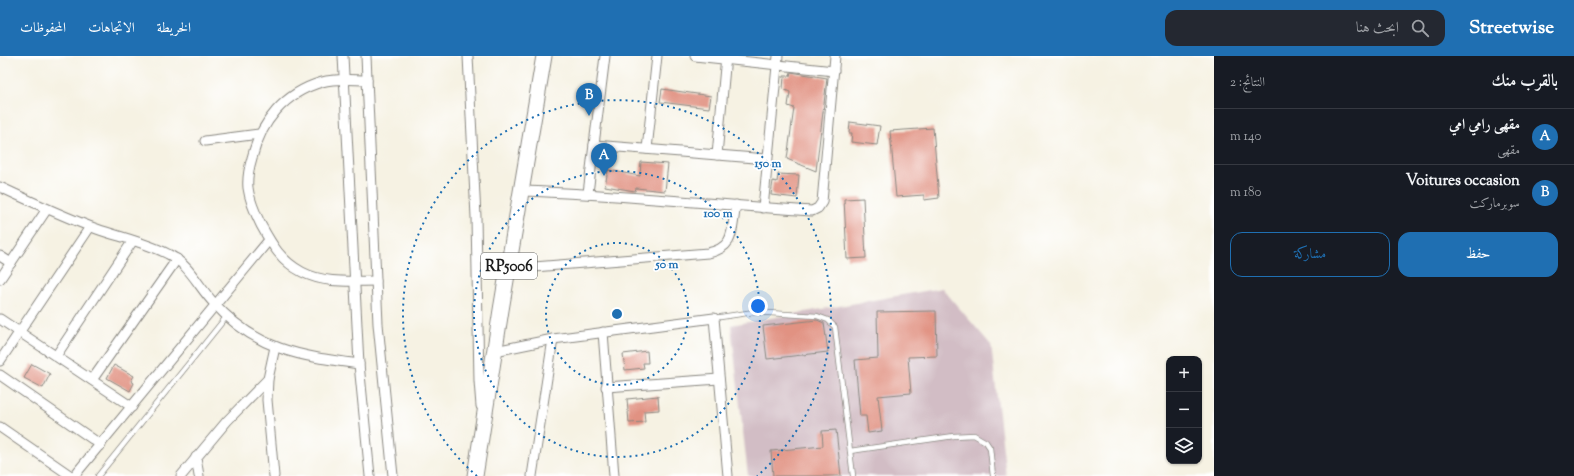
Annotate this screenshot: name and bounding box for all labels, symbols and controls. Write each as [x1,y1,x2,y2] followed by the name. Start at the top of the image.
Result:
[1165,10,1445,46] search box
[1469,15,1554,42] text: Streetwise
[1409,17,1431,39] icon: search
[1356,18,1399,39] text: ابحث هنا
[20,19,66,39] text: المحفوظات
[88,19,135,39] text: الاتجاهات
[157,19,191,39] text: الخريطة
[1492,70,1558,94] text: بالقرب منك
[1230,74,1265,92] text: النتائج: 2
[576,83,602,116] pin: B
[1449,115,1520,136] text: مقهى رامي امي
[1230,128,1261,146] text: 140 m
[1540,128,1550,146] text: A
[1497,142,1520,160] text: مقهى
[591,143,617,176] pin: A
[753,155,782,173] text: 150 m
[1406,171,1520,192] text: Voitures occasion
[1230,184,1261,202] text: 180 m
[1541,184,1549,202] text: B
[1470,195,1520,213] text: سوبرماركت
[702,205,733,223] text: 100 m
[1230,232,1390,277] button: مشاركة
[1398,232,1558,277] button: حفظ
[481,253,537,279] road number: RP5006
[655,256,679,274] text: 50 m
[748,296,768,316] your location
[610,307,624,321] centre of rings
[1166,356,1202,464] map controls
[1166,356,1202,392] button: +
[1166,392,1202,428] button: −
[1166,428,1202,464] button: layers

